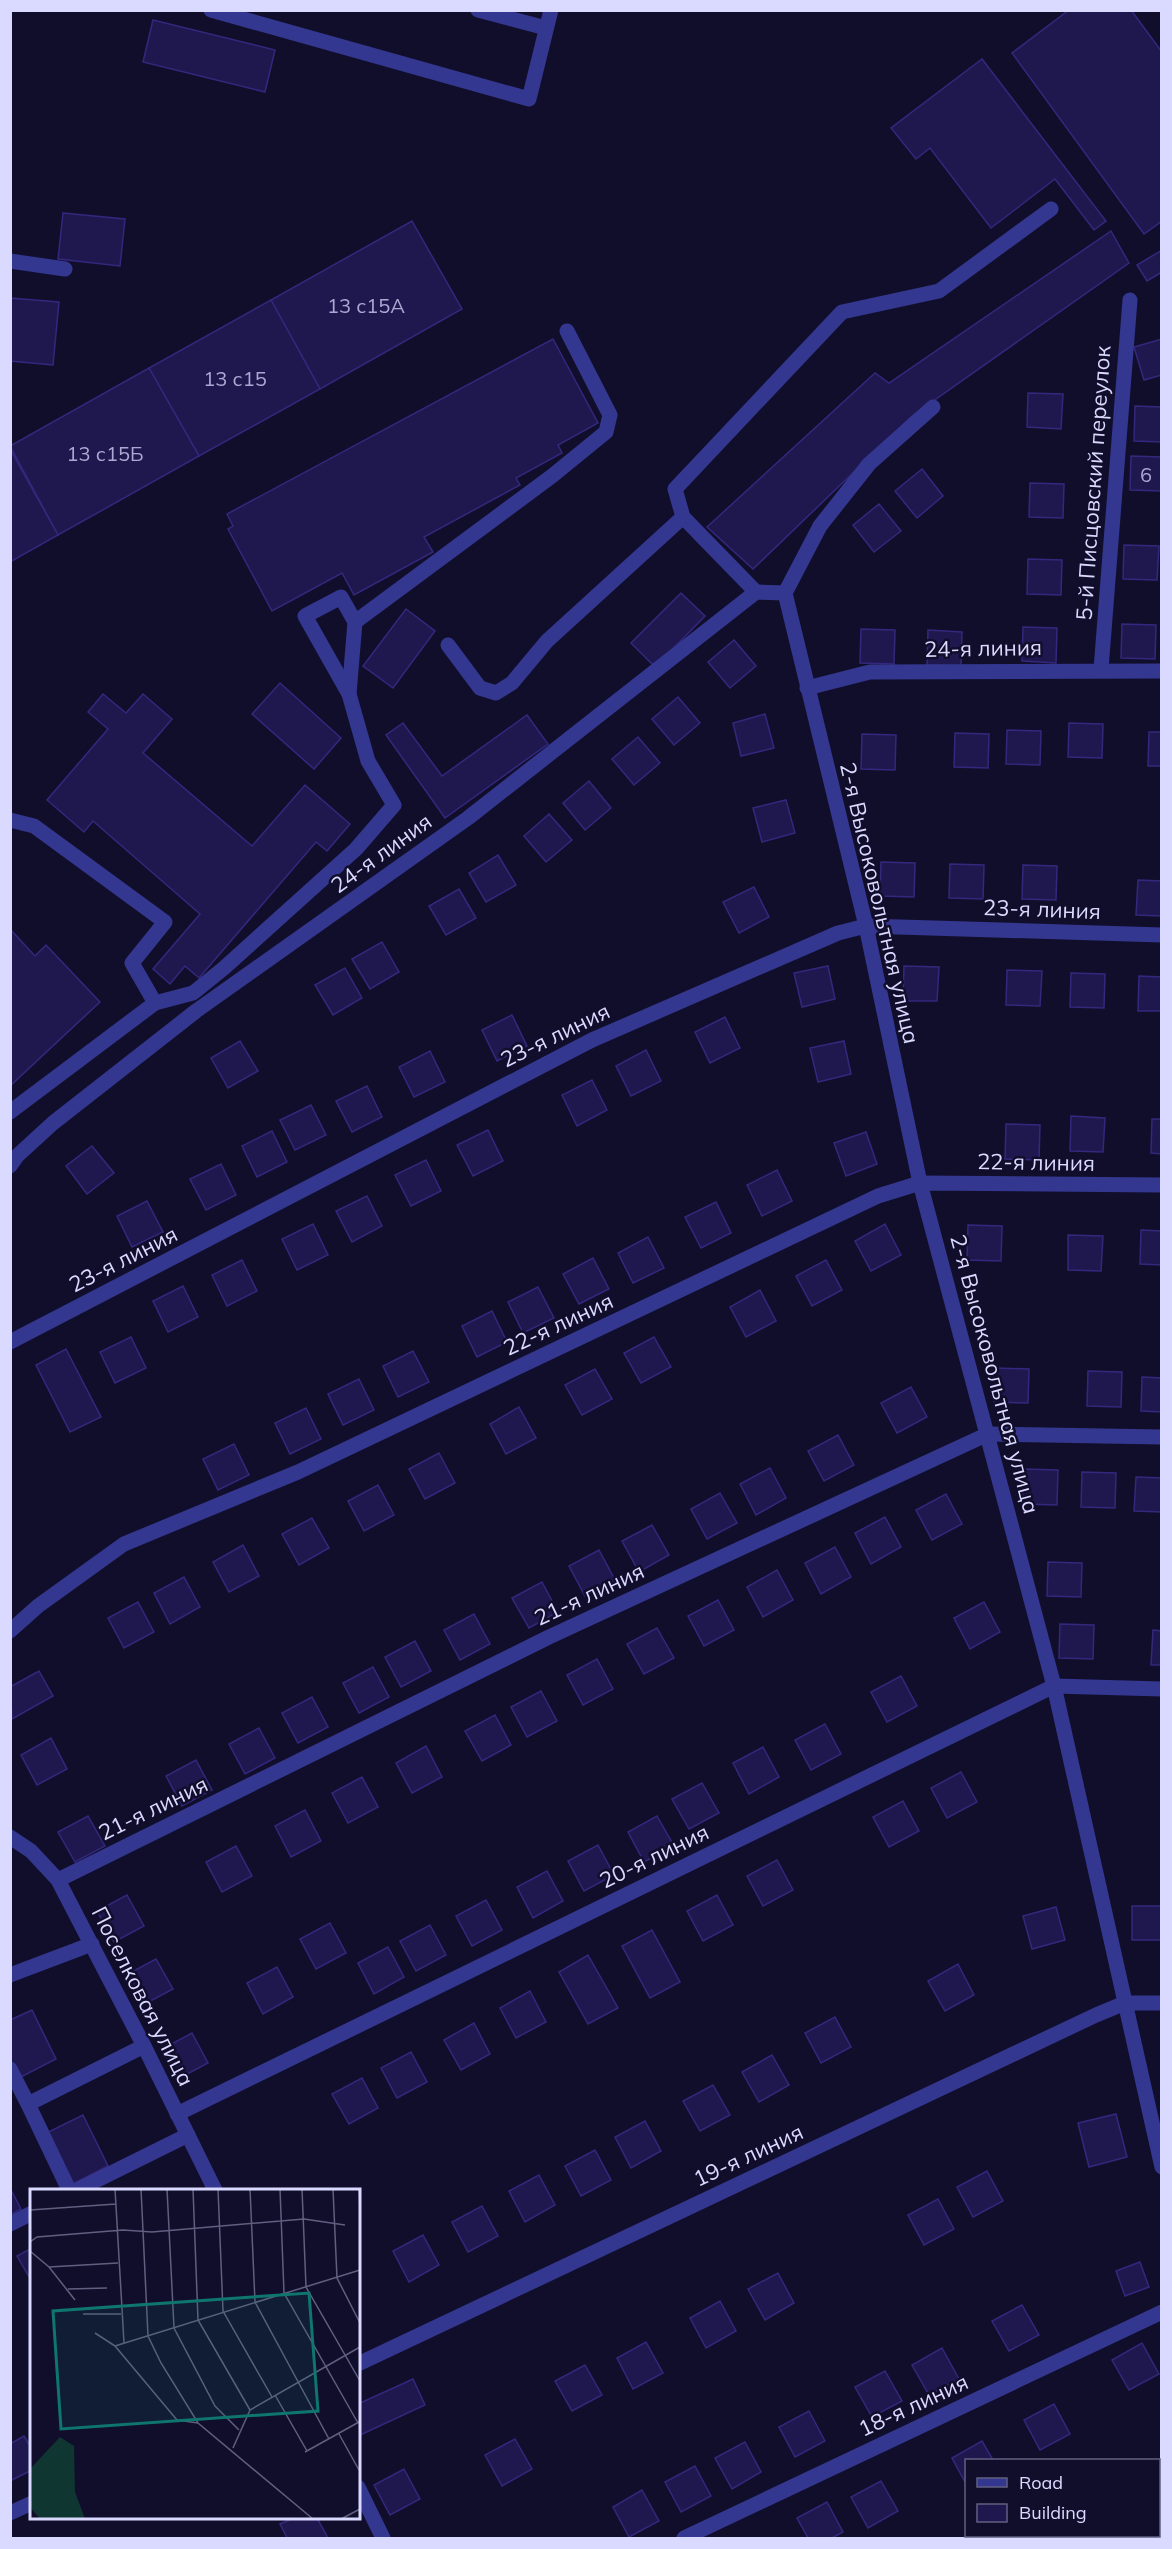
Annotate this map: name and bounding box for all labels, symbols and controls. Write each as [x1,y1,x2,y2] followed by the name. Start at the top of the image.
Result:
[327,293,405,318] house number: 13 с15А
[1069,345,1117,621] street label: 5-й Писцовский переулок
[203,366,267,391] house number: 13 с15
[67,441,143,466] house number: 13 с15Б
[1140,462,1152,487] house number: 6
[924,633,1042,663] street label: 24-я линия
[834,760,926,1046] street label: 2-я Высоковольтная улица
[325,807,437,899] street label: 24-я линия
[983,893,1101,925] street label: 23-я линия
[496,997,614,1073] street label: 23-я линия
[977,1147,1095,1177] street label: 22-я линия
[64,1220,182,1298] street label: 23-я линия
[944,1231,1046,1517] street label: 2-я Высоковольтная улица
[499,1286,617,1362] street label: 22-я линия
[530,1556,648,1632] street label: 21-я линия
[94,1770,212,1846] street label: 21-я линия
[595,1818,713,1894] street label: 20-я линия
[86,1901,200,2091] street label: Поселковая улица
[689,2117,807,2193] street label: 19-я линия
[30,2189,360,2519] inset map
[854,2367,972,2443] street label: 18-я линия
[965,2459,1160,2537] legend
[1019,2471,1063,2494] text: Road
[1019,2501,1087,2524] text: Building

